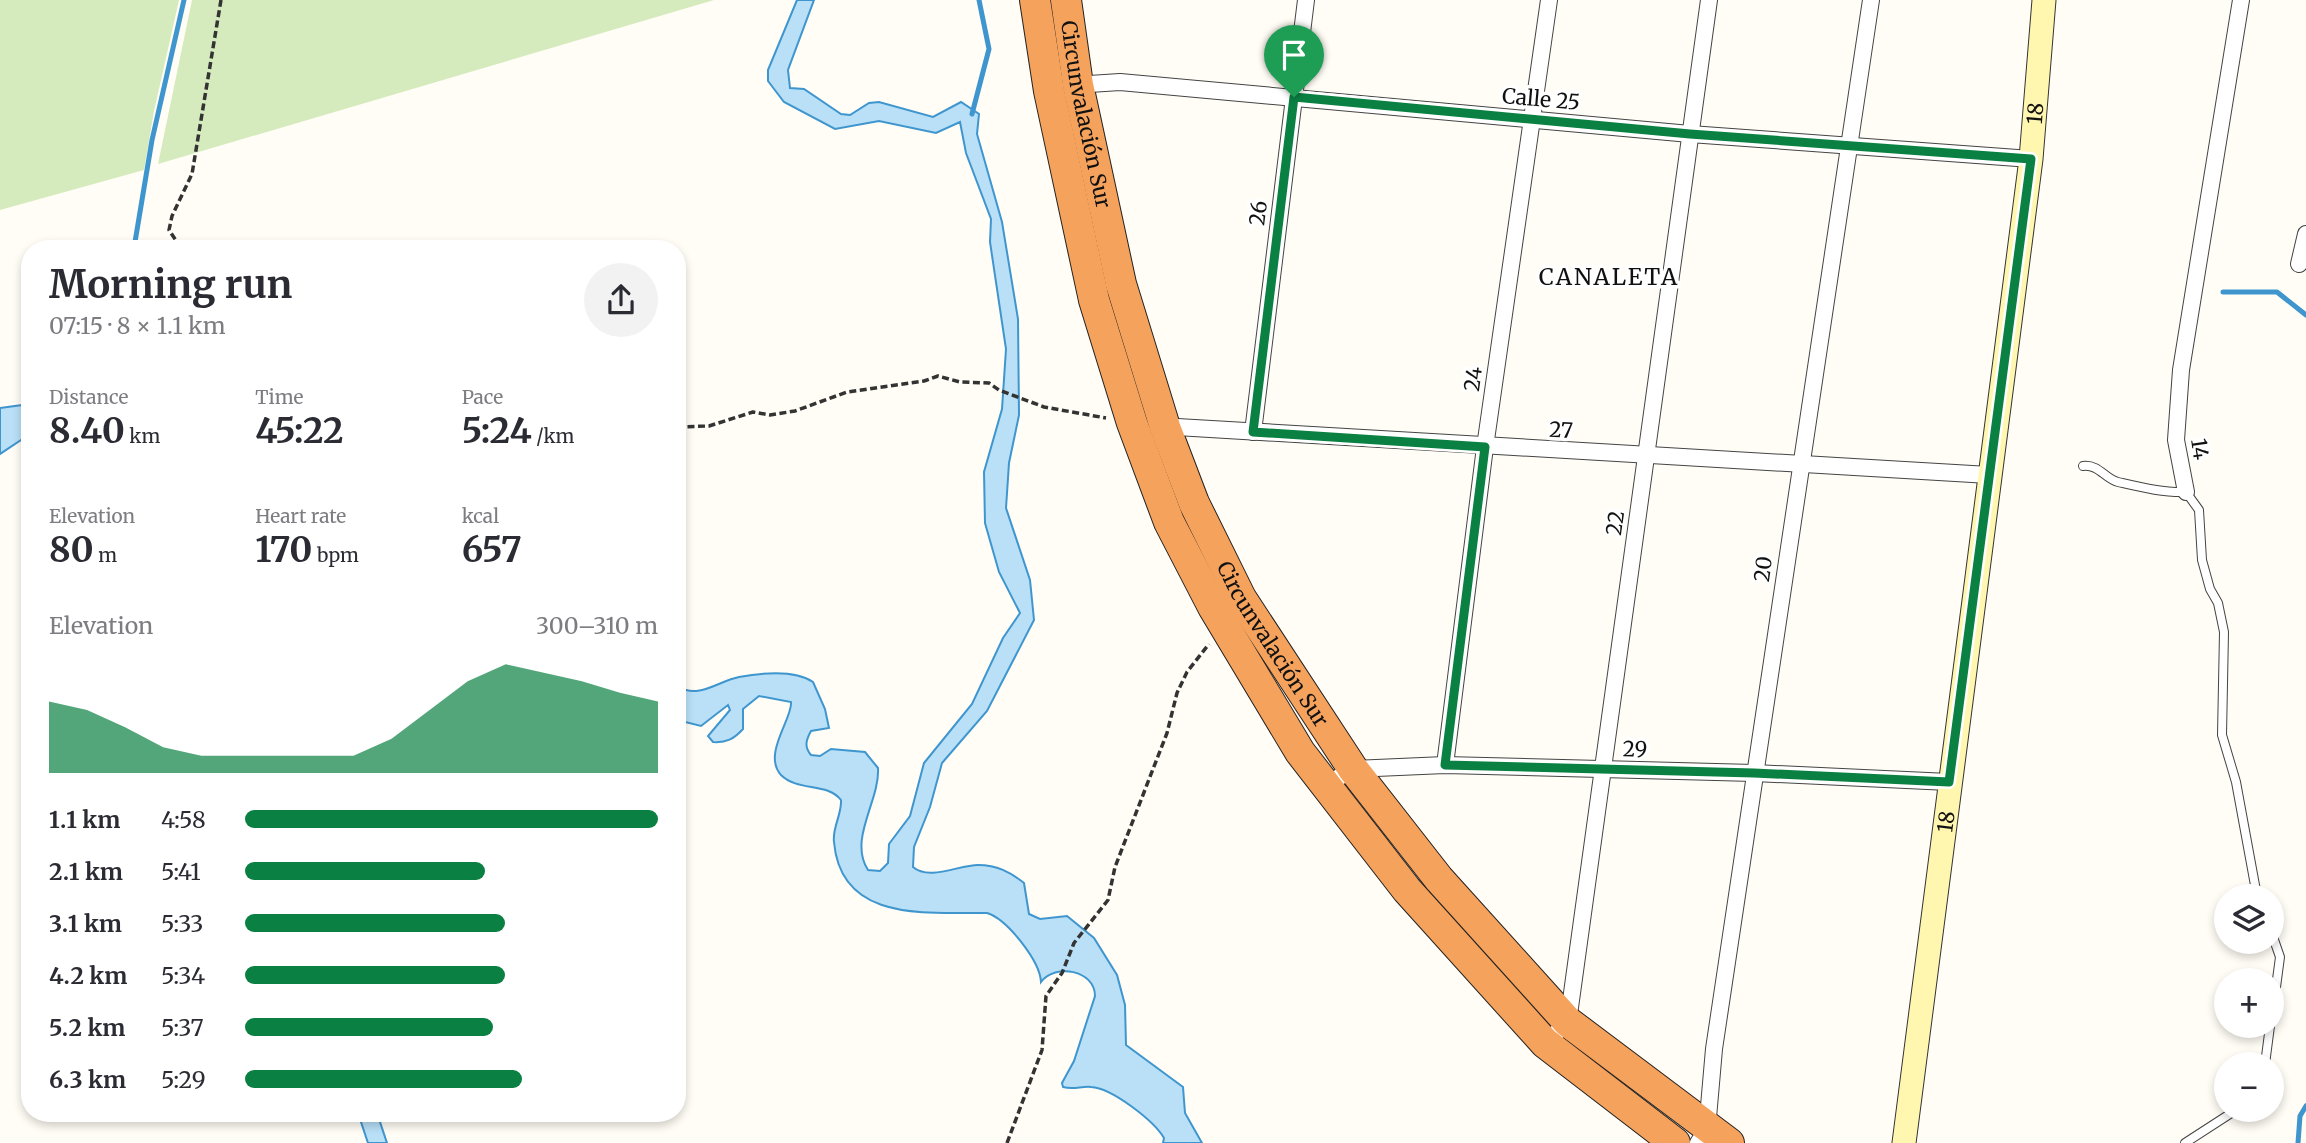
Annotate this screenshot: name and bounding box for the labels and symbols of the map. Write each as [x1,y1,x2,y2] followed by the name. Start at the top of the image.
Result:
[1056,19,1118,210] street label: Circunvalación Sur
[1264,25,1324,97] pin
[1501,82,1581,116] street label: Calle 25
[2020,102,2049,125] street label: 18
[1243,199,1273,227] street label: 26
[1539,262,1679,291] district label: CANALETA
[1458,365,1488,393] street label: 24
[1548,416,1574,444] street label: 27
[2185,437,2215,461] street label: 14
[1600,509,1630,537] street label: 22
[1748,554,1778,584] street label: 20
[1211,556,1335,732] street label: Circunvalación Sur
[1622,735,1648,763] street label: 29
[1931,809,1960,834] street label: 18

